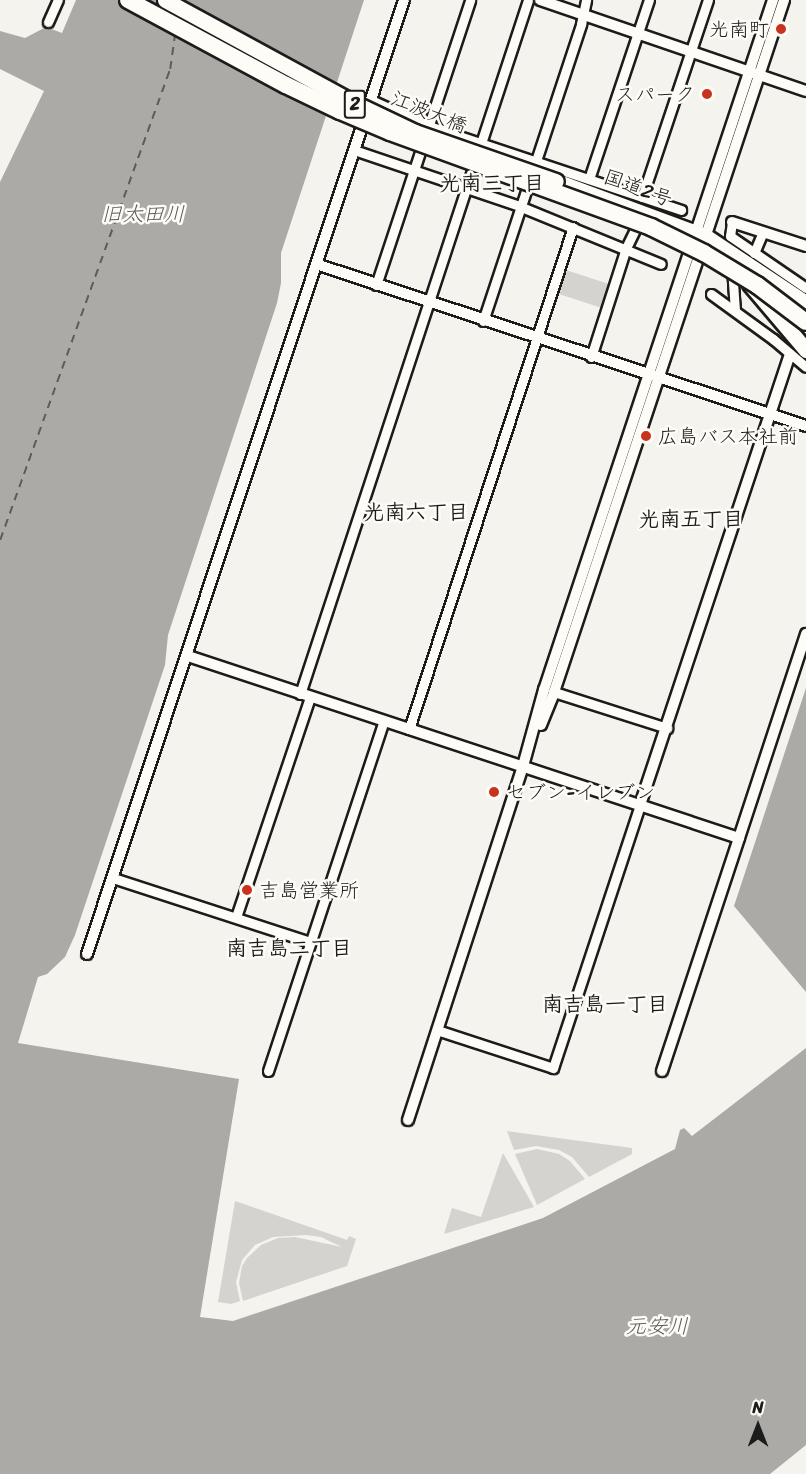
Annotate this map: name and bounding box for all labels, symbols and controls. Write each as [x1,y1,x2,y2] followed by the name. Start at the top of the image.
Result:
[709,17,769,41] place label: 光南町
[774,22,788,36] marker: 光南町
[615,82,695,106] place label: スパーク
[387,86,471,138] street label: 江波大橋
[700,87,714,101] marker: スパーク
[343,89,367,119] road number: 2
[600,164,676,212] street label: 国道2号
[440,170,544,196] district label: 光南三丁目
[101,201,185,227] water label: 旧太田川
[658,424,798,448] place label: 広島バス本社前
[639,429,653,443] marker: 広島バス本社前
[364,499,468,525] district label: 光南六丁目
[639,506,743,532] district label: 光南五丁目
[506,780,655,804] place label: セブン-イレブン
[487,785,501,799] marker: セブン-イレブン
[259,878,359,902] place label: 吉島営業所
[240,883,254,897] marker: 吉島営業所
[226,935,352,961] district label: 南吉島二丁目
[542,991,668,1017] district label: 南吉島一丁目
[626,1313,688,1339] water label: 元安川
[752,1393,764,1422] text: N
[728,1396,788,1456] north arrow

